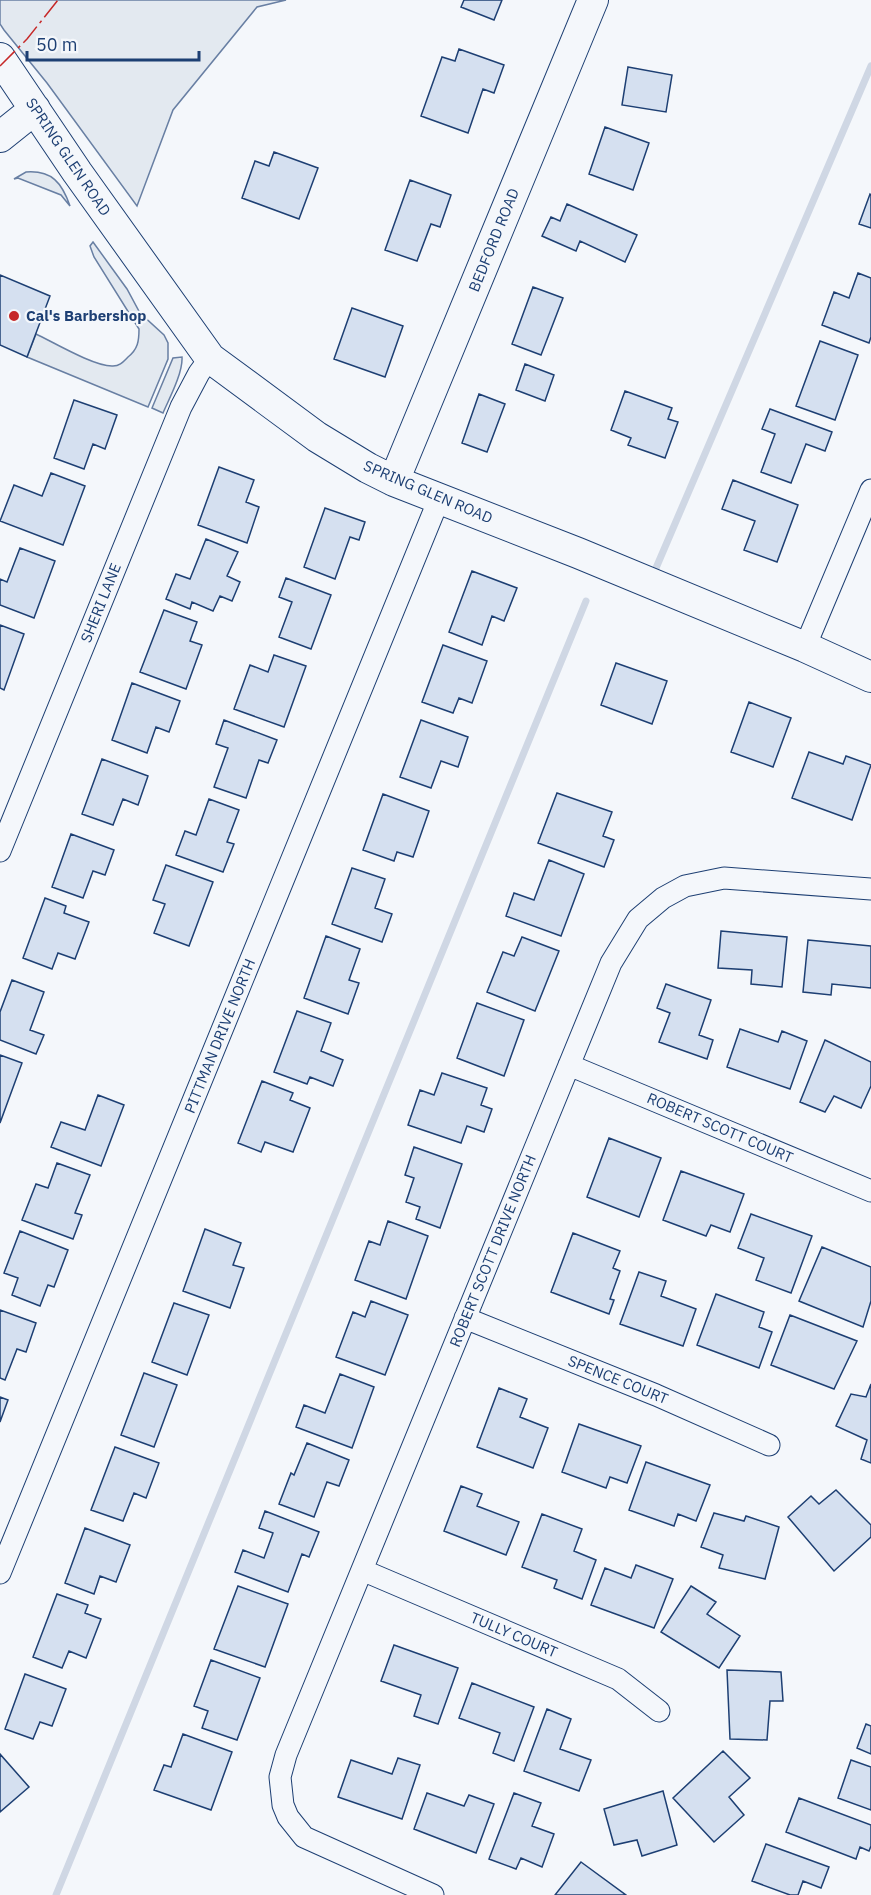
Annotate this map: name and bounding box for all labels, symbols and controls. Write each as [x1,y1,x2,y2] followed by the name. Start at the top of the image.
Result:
[27,24,200,62] scale bar
[36,33,78,56] text: 50 m
[22,94,115,219] street label: SPRING GLEN ROAD
[464,185,523,294] street label: BEDFORD ROAD
[26,306,146,325] place label: Cal's Barbershop
[7,309,21,323] marker: Cal's Barbershop
[361,456,496,527] street label: SPRING GLEN ROAD
[76,560,125,645] street label: SHERI LANE
[180,956,259,1116] street label: PITTMAN DRIVE NORTH
[644,1088,797,1167] street label: ROBERT SCOTT COURT
[445,1152,540,1350] street label: ROBERT SCOTT DRIVE NORTH
[565,1351,671,1408] street label: SPENCE COURT
[468,1608,561,1662] street label: TULLY COURT

